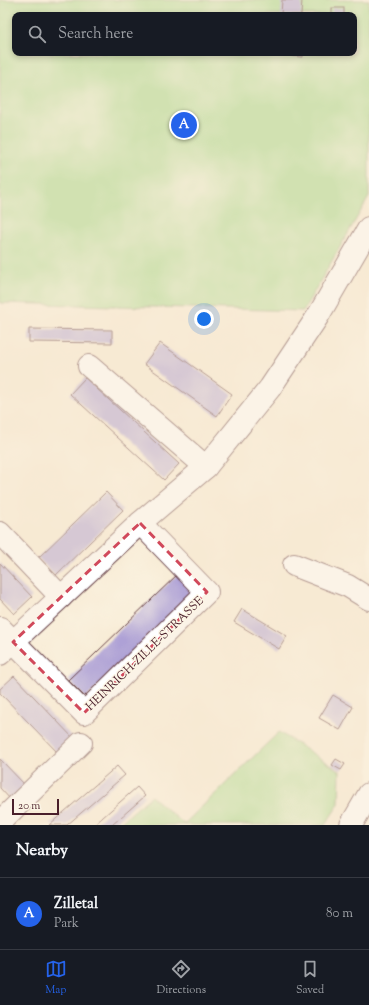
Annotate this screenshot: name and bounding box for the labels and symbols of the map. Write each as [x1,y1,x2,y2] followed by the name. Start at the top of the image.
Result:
[171,110,197,140] pin: A
[194,309,214,329] your location
[82,592,209,715] street label: HEINRICH-ZILLE-STRASSE
[12,797,59,816] scale bar

